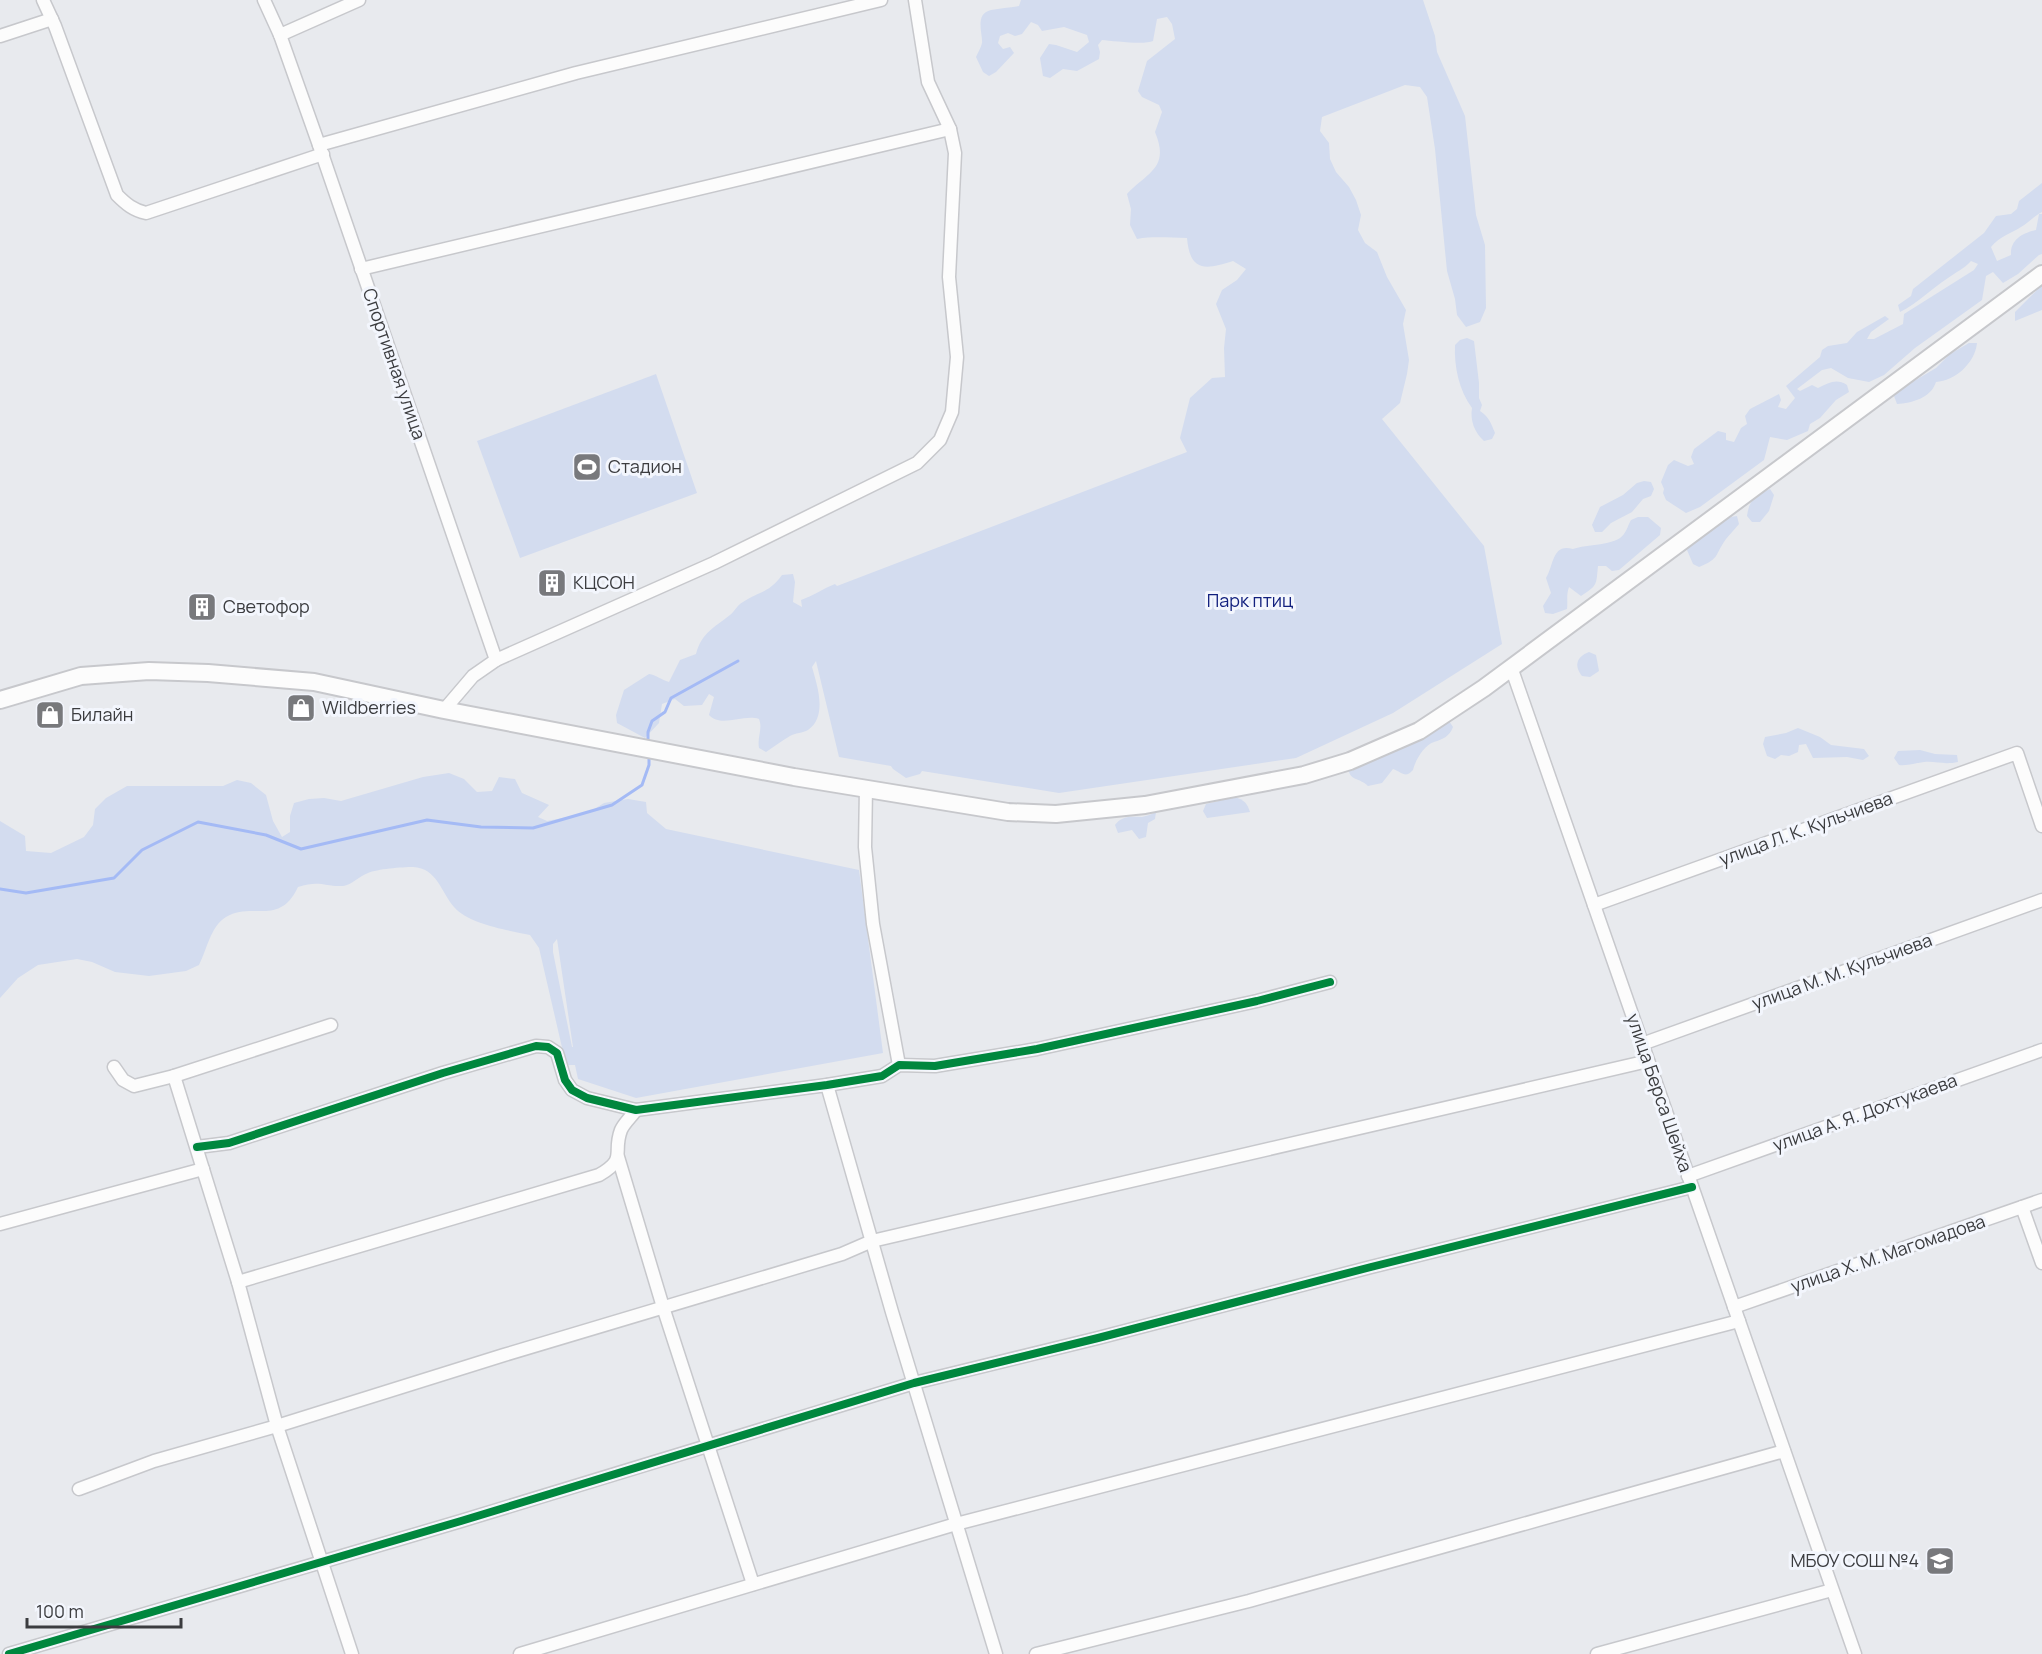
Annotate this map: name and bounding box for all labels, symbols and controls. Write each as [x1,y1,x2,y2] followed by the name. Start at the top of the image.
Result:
[358,285,432,442] street label: Спортивная улица
[571,451,603,483] sports icon: Стадион
[608,454,682,478] place label: Стадион
[536,567,568,599] building icon: КЦСОН
[573,570,635,594] place label: КЦСОН
[1207,588,1293,612] park label: Парк птиц
[186,591,218,623] building icon: Светофор
[223,594,310,618] place label: Светофор
[285,692,317,724] shop icon: Wildberries
[322,695,416,719] place label: Wildberries
[34,699,66,731] shop icon: Билайн
[71,702,133,726] place label: Билайн
[1716,785,1896,871] street label: улица Л. К. Кульчиева
[1748,927,1935,1015] street label: улица М. М. Кульчиева
[1622,1010,1698,1175] street label: улица Берса Шейха
[1769,1068,1960,1157] street label: улица А. Я. Дохтукаева
[1787,1208,1988,1298] street label: улица Х. М. Магомадова
[1924,1545,1956,1577] school or university icon: МБОУ СОШ №4
[1790,1548,1919,1572] place label: МБОУ СОШ №4
[27,1591,182,1629] scale bar
[36,1599,84,1623] text: 100 m

